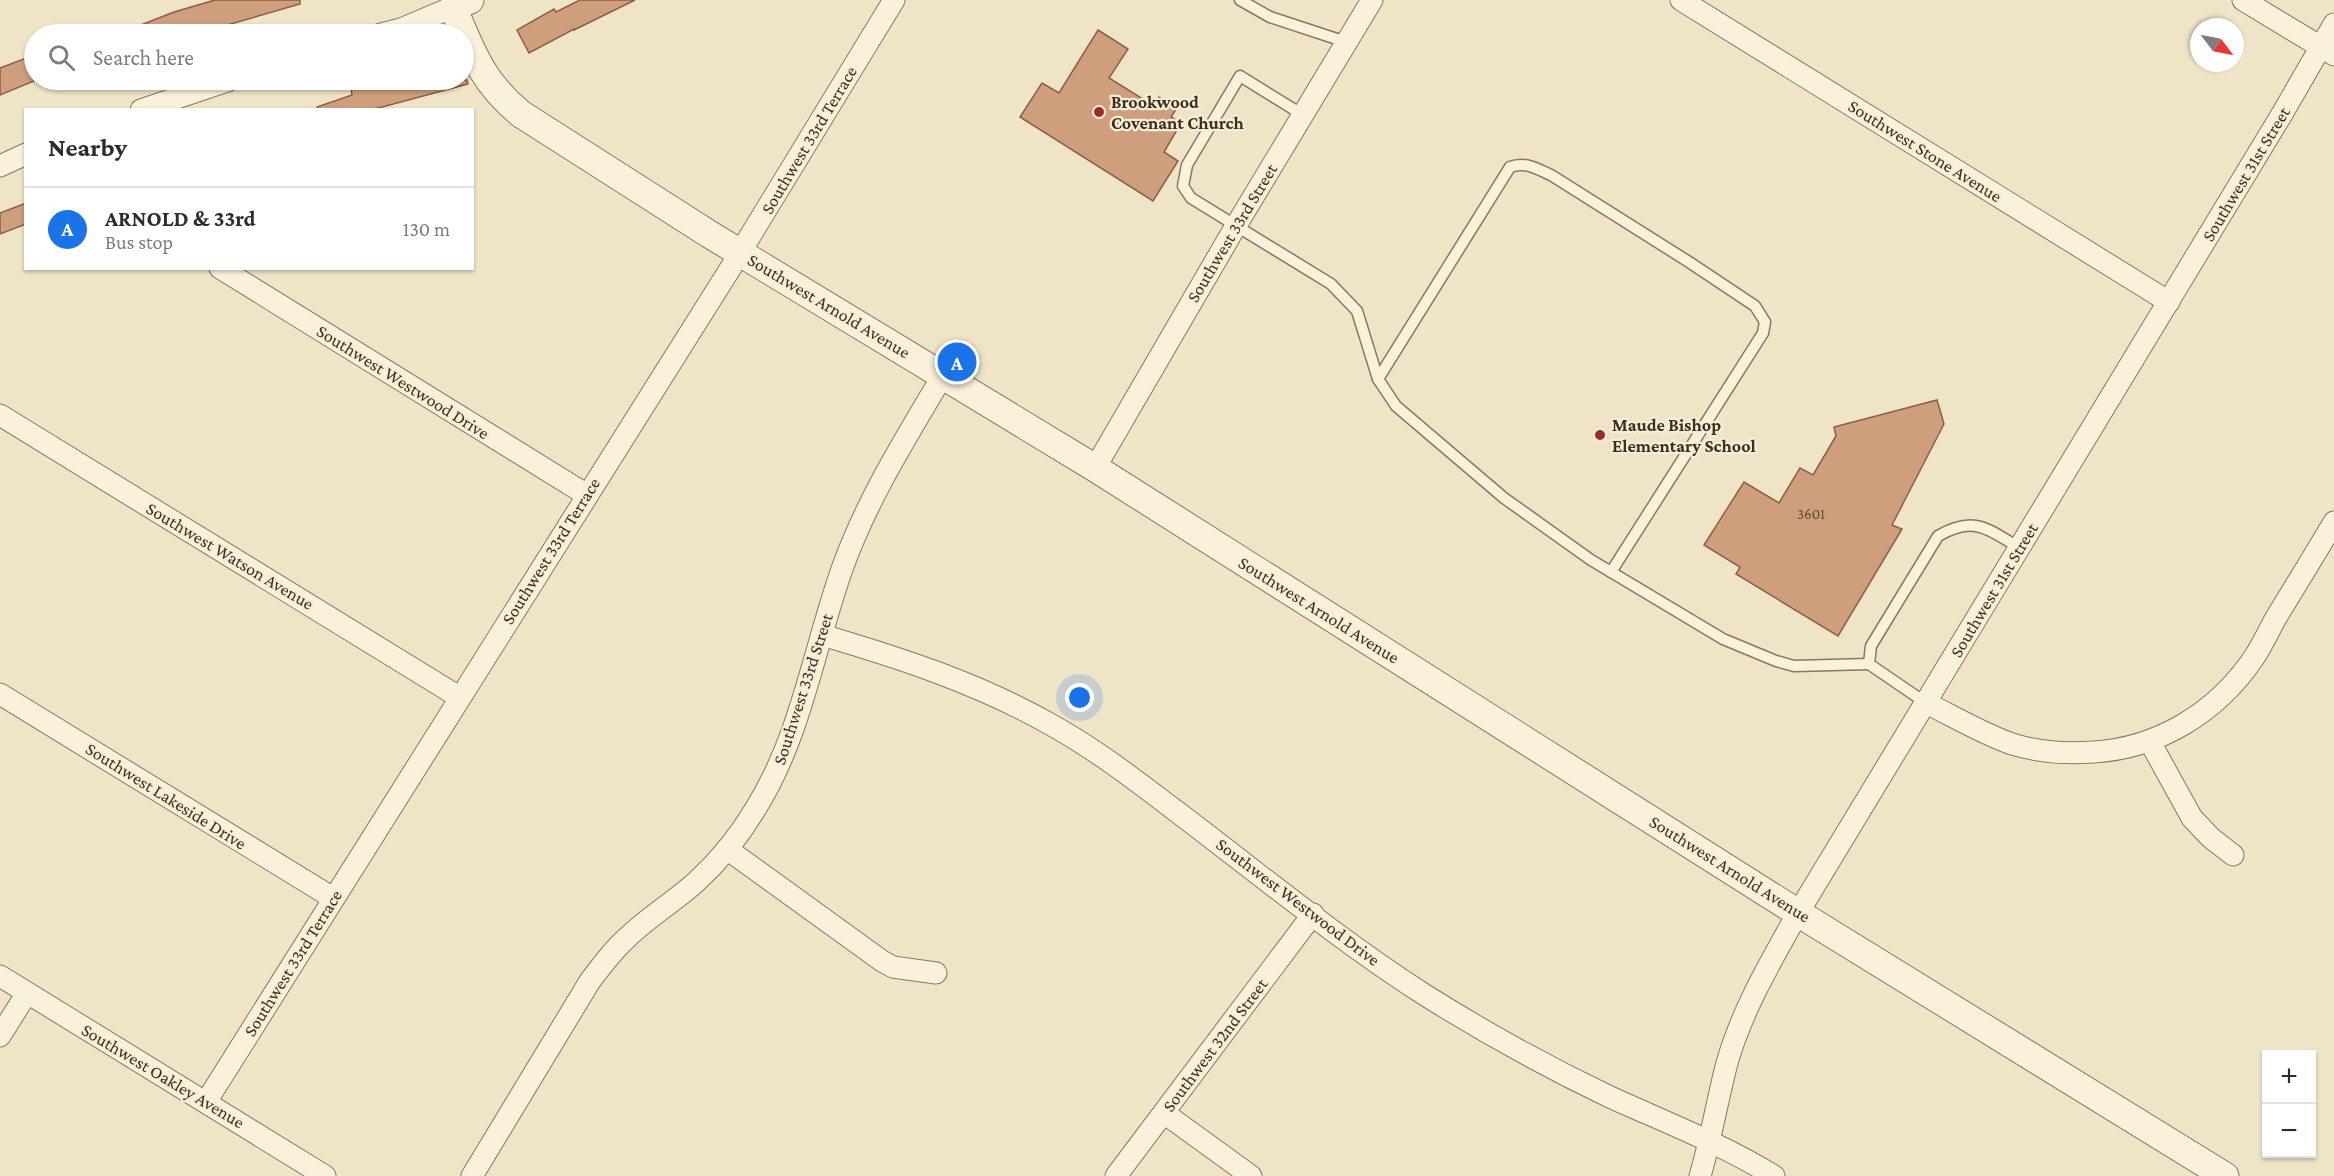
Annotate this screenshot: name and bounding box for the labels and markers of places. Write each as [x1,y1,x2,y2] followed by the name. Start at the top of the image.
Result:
[1111,92,1245,133] place label: Brookwood Covenant Church
[1092,105,1106,119] marker: Brookwood Covenant Church
[938,340,976,385] pin: A
[1612,415,1756,456] place label: Maude Bishop Elementary School
[1593,428,1607,442] marker: Maude Bishop Elementary School

